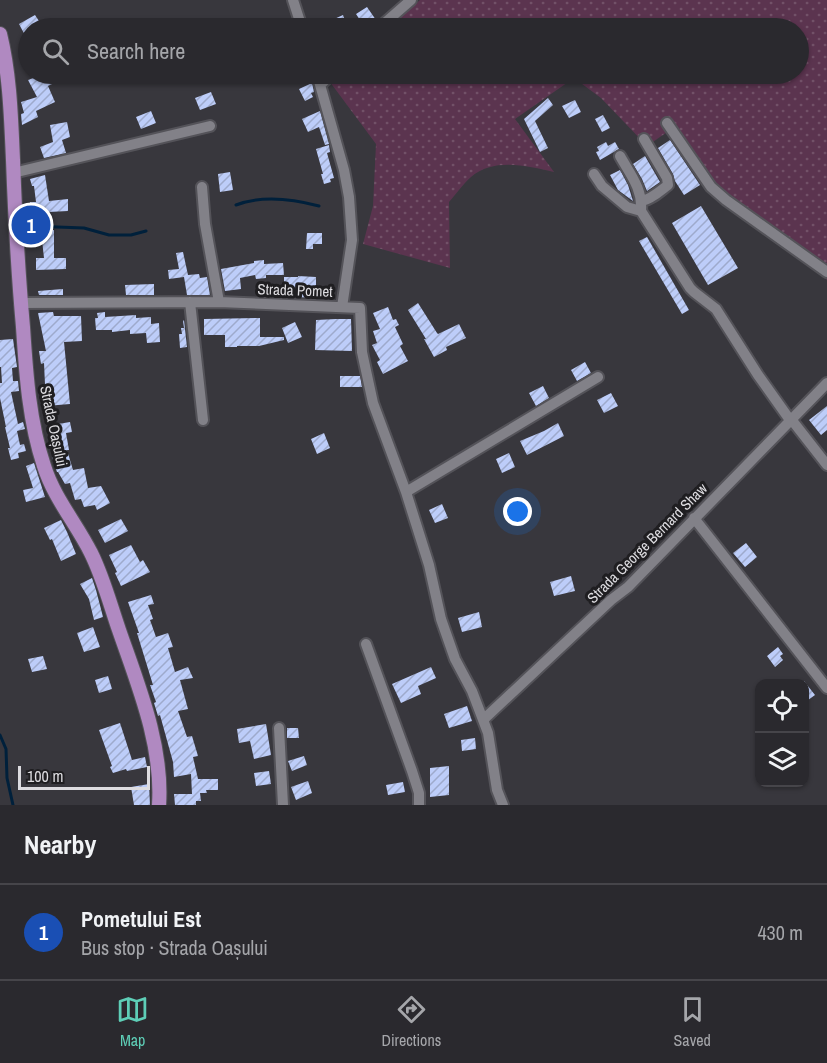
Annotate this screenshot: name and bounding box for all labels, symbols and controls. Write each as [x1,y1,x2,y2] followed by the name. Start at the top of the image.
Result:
[18,18,809,84] search box
[39,35,72,68] icon: search
[87,36,185,66] text: Search here
[12,202,51,248] pin: 1
[257,278,334,302] street label: Strada Pomet
[35,384,73,468] street label: Strada Oașului
[582,478,712,608] street label: Strada George Bernard Shaw
[503,497,532,526] your location
[755,679,809,787] map controls
[755,679,809,733] button: locate
[755,733,809,787] button: layers
[18,763,150,790] scale bar
[27,765,63,787] text: 100 m
[24,827,96,862] text: Nearby
[81,904,201,934] text: Pometului Est
[39,919,48,946] text: 1
[757,919,803,946] text: 430 m
[81,934,268,961] text: Bus stop · Strada Oașului
[116,993,149,1051] tab: Map
[381,993,441,1051] tab: Directions
[674,993,711,1051] tab: Saved

